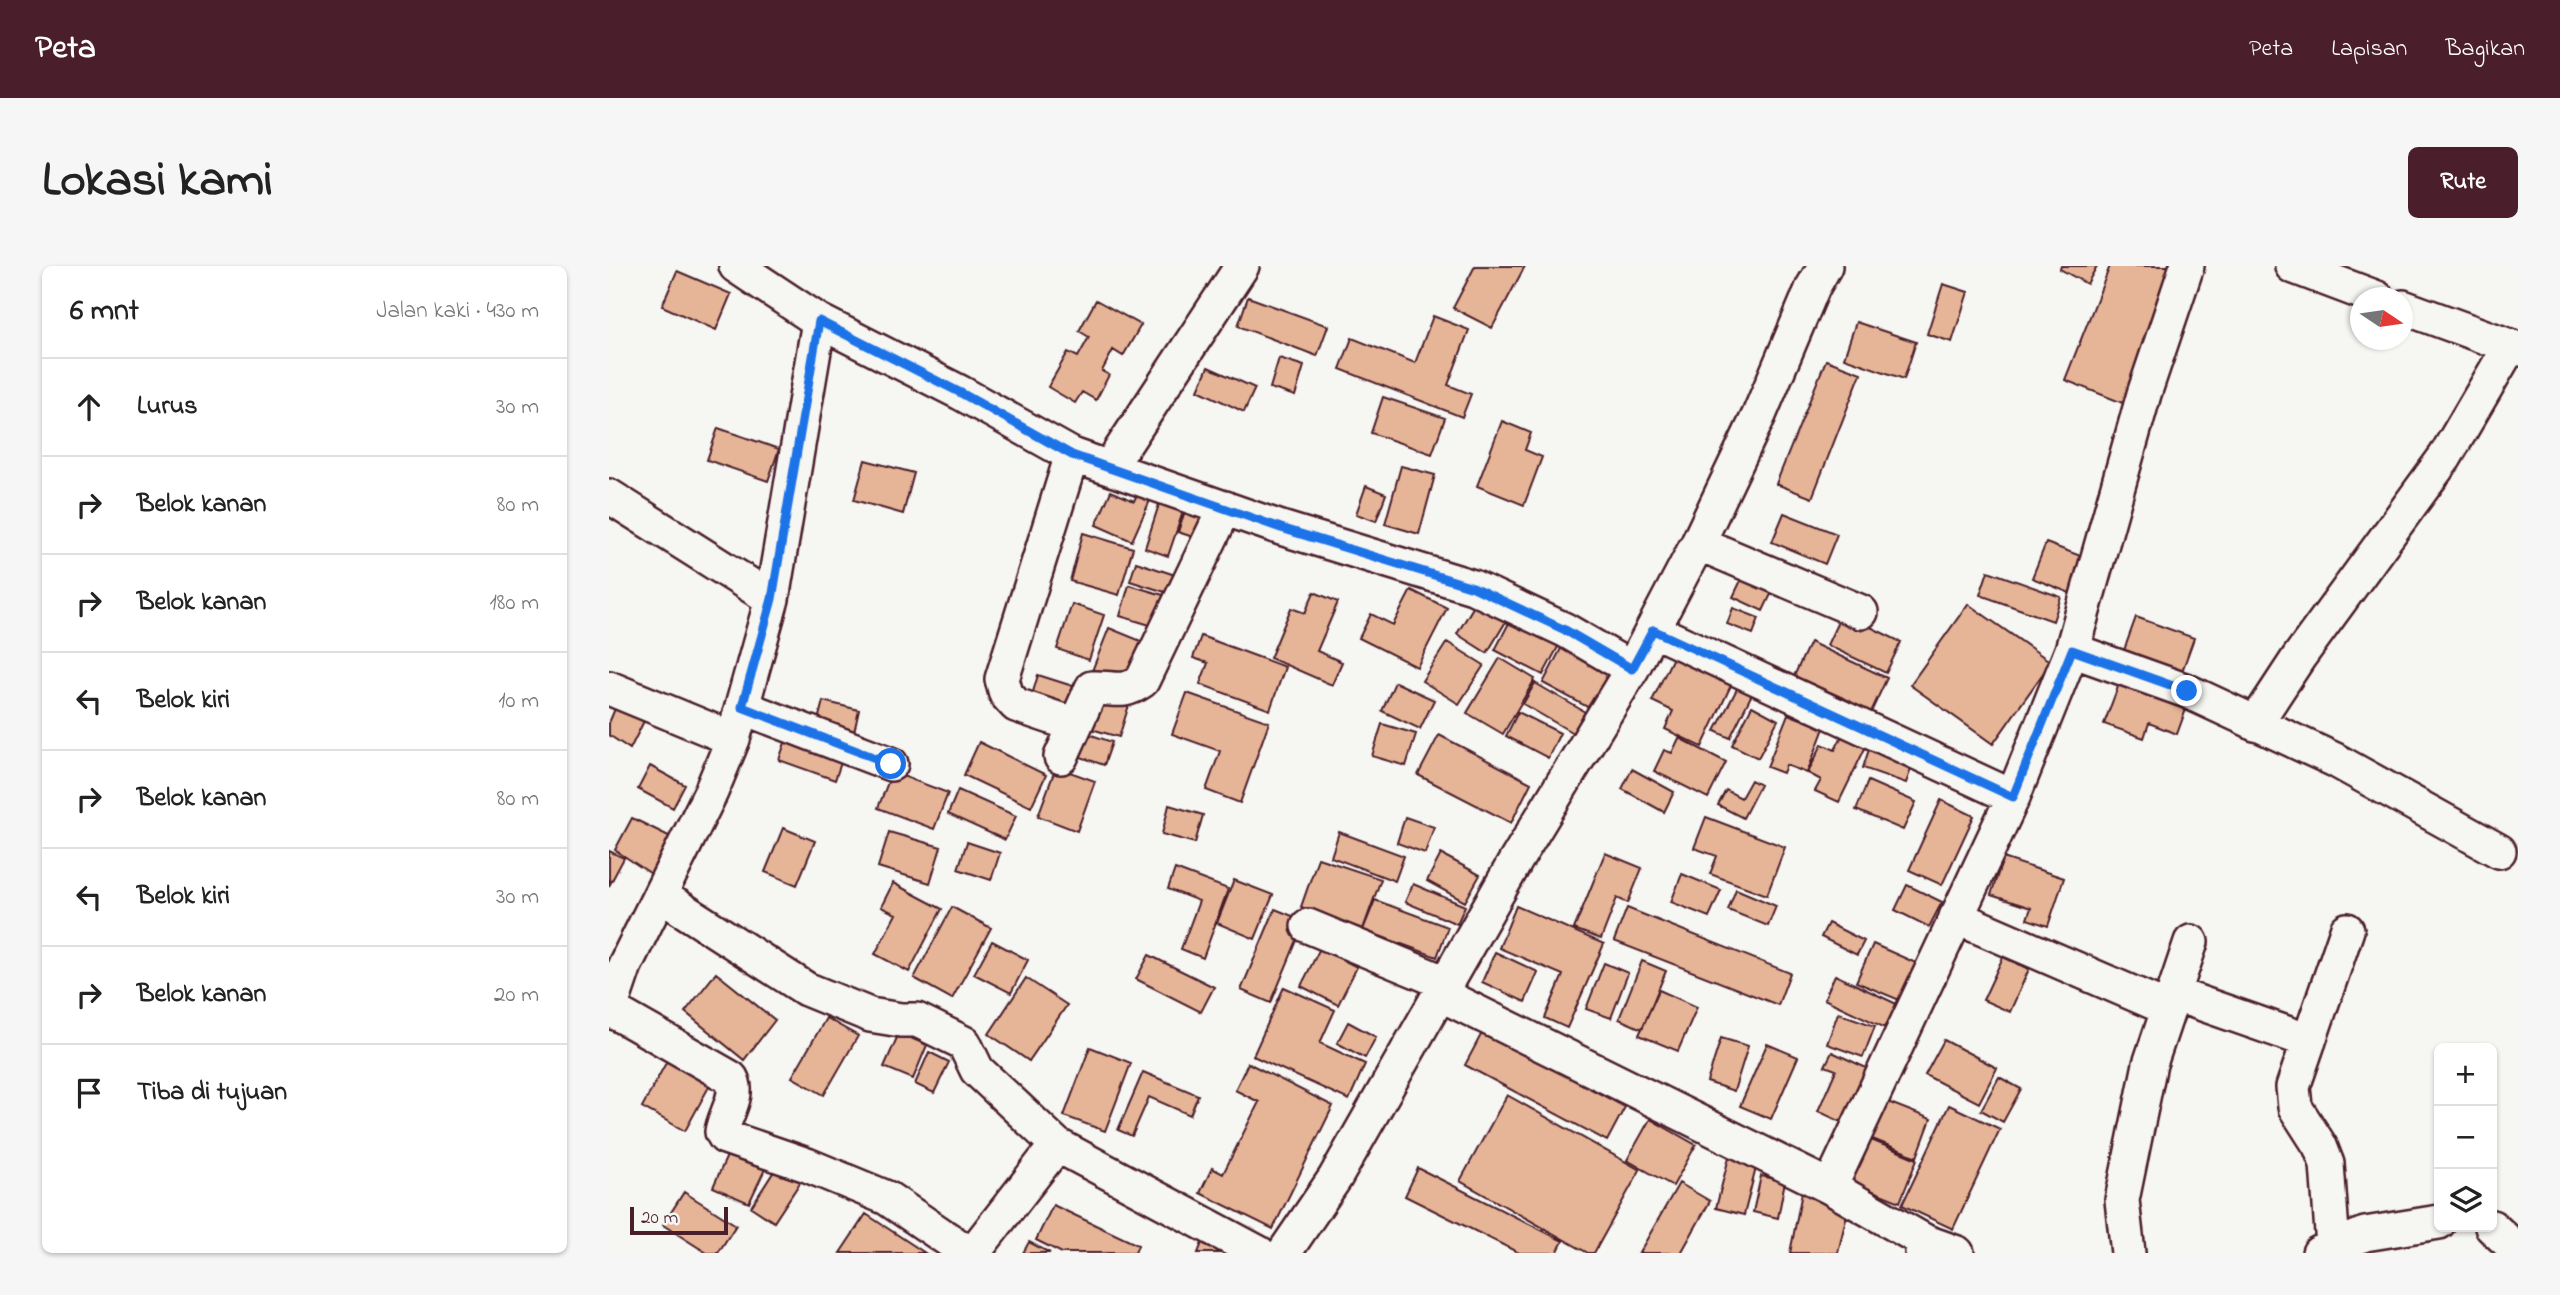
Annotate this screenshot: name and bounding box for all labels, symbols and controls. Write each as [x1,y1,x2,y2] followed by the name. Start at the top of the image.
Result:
[35,25,96,73] text: Peta
[2249,32,2293,67] text: Peta
[2331,32,2407,67] text: Lapisan
[2445,32,2525,67] text: Bagikan
[42,146,273,218] text: Lokasi kami
[2408,147,2518,218] button: Rute
[2350,287,2413,350] north arrow
[70,290,139,334] text: 6 mnt
[376,295,539,328] text: Jalan kaki · 430 m
[70,388,108,426] icon: ahead
[137,388,198,426] text: Lurus
[496,391,539,424] text: 30 m
[70,486,108,524] icon: right
[137,486,266,524] text: Belok kanan
[497,489,539,522] text: 80 m
[70,584,108,622] icon: right
[137,584,266,622] text: Belok kanan
[490,587,539,620] text: 180 m
[2171,675,2202,706] route end
[70,682,108,720] icon: left
[137,682,230,720] text: Belok kiri
[498,685,539,718] text: 10 m
[875,748,906,779] route start
[70,780,108,818] icon: right
[137,780,266,818] text: Belok kanan
[497,783,539,816] text: 80 m
[70,878,108,916] icon: left
[137,878,230,916] text: Belok kiri
[496,881,539,914] text: 30 m
[70,976,108,1014] icon: right
[137,976,266,1014] text: Belok kanan
[494,979,539,1012] text: 20 m
[2434,1043,2497,1232] map controls
[2434,1043,2497,1106] button: +
[70,1074,108,1112] icon: arrive
[137,1074,287,1112] text: Tiba di tujuan
[2434,1106,2497,1169] button: −
[2434,1169,2497,1232] button: layers
[630,1204,728,1236] scale bar
[641,1205,678,1232] text: 20 m

